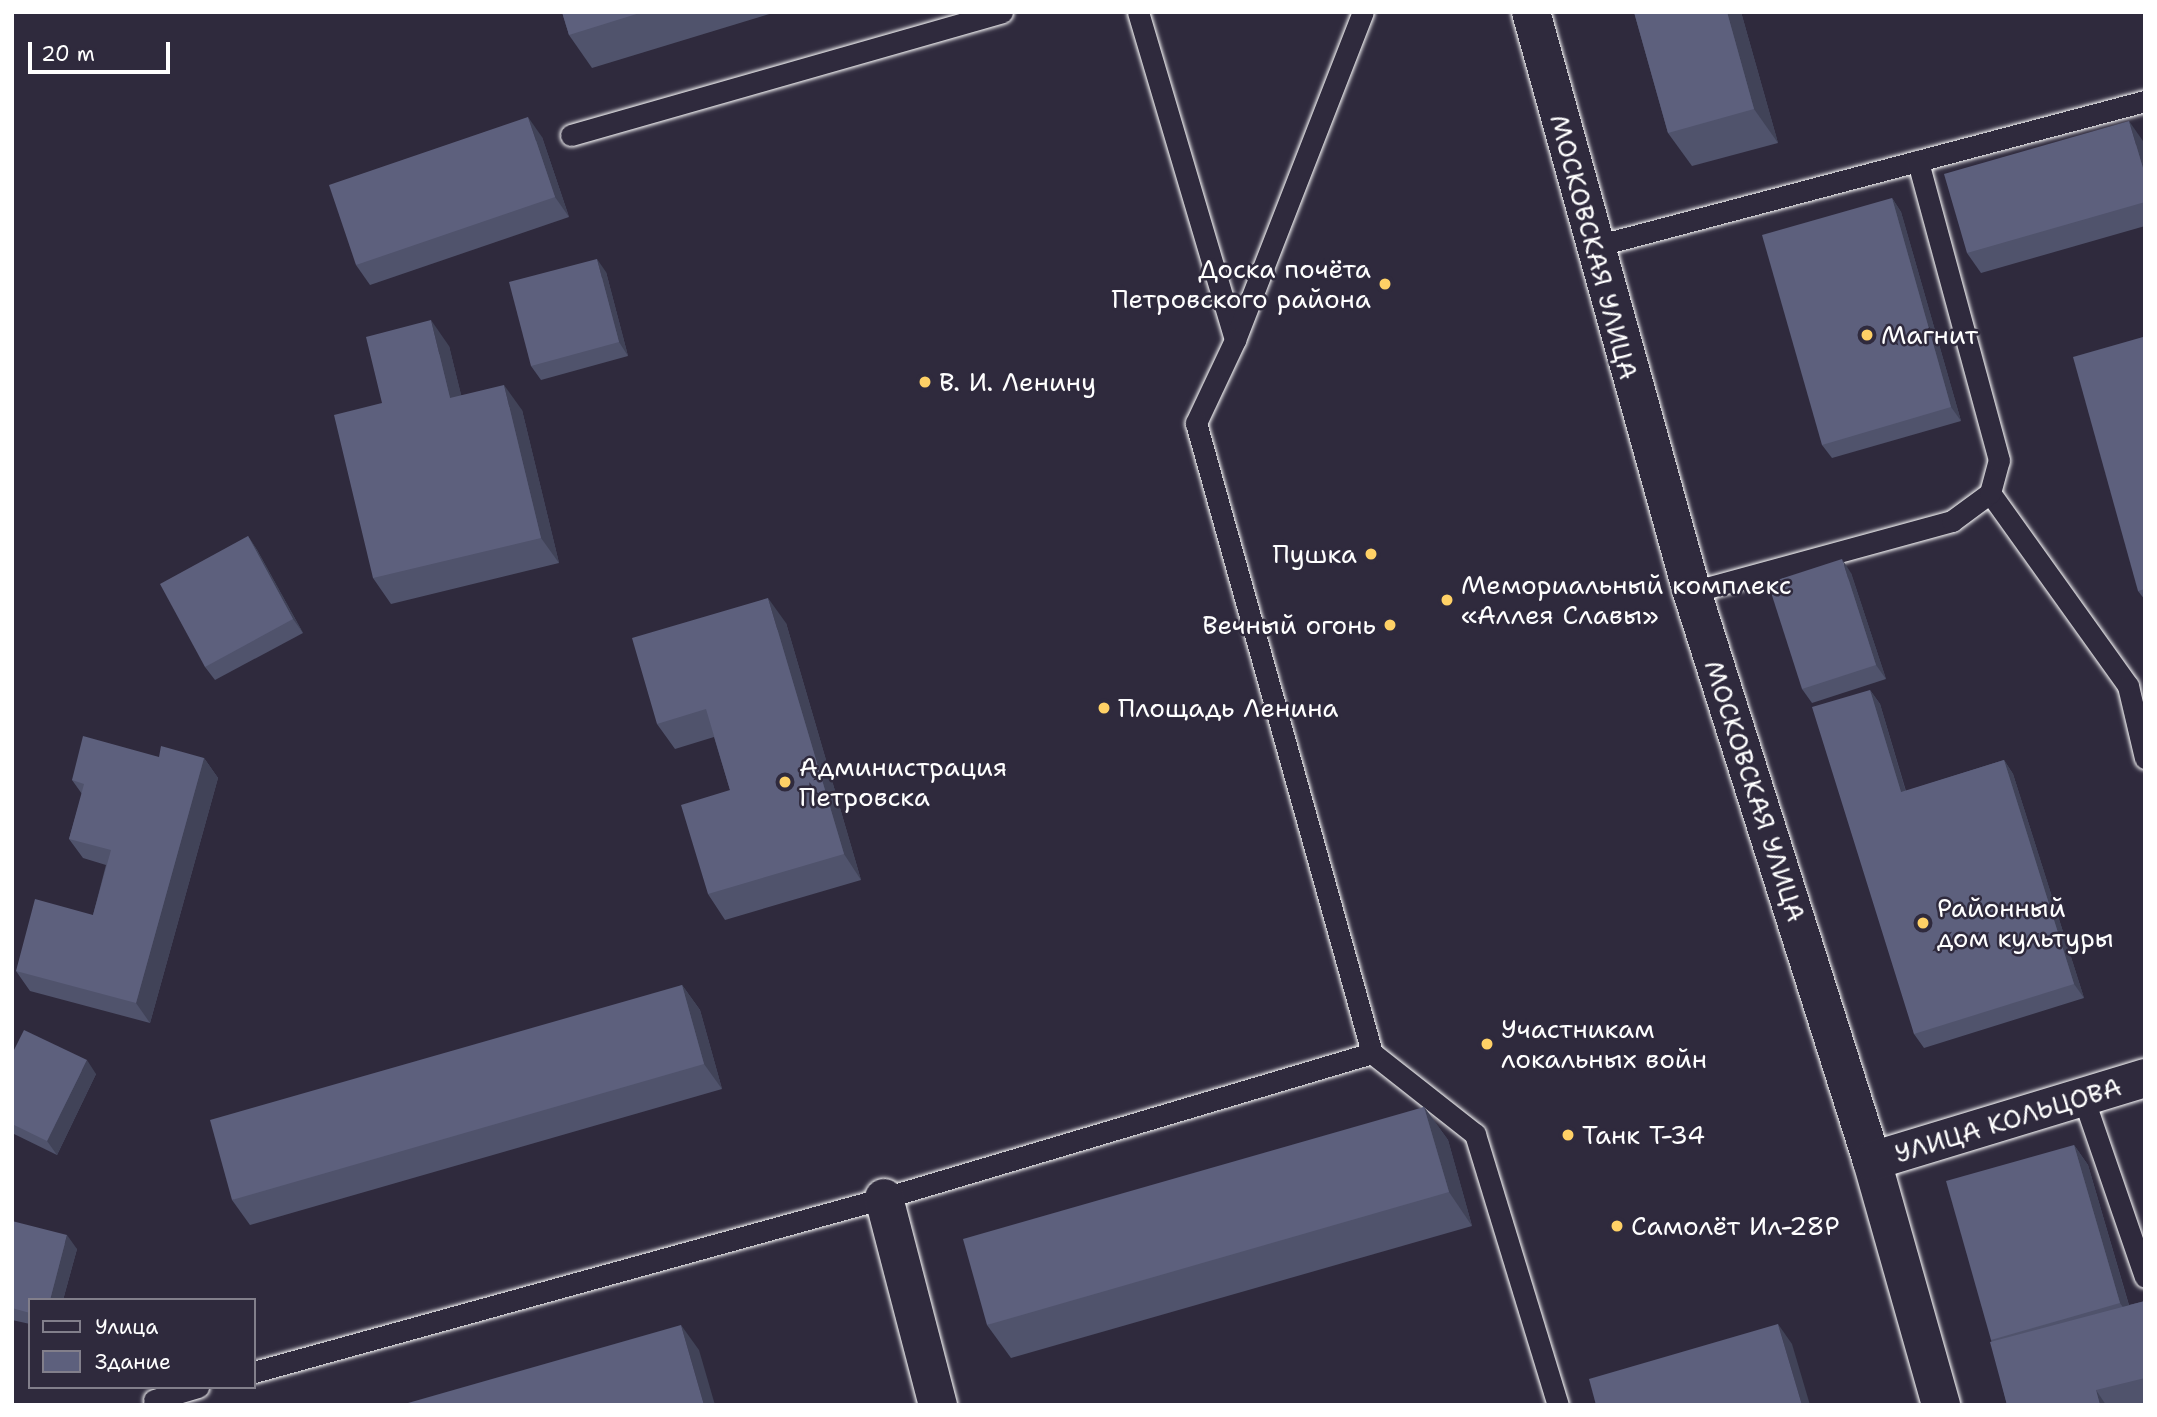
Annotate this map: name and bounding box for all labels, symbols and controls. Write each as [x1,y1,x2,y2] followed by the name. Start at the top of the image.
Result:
[32,28,173,72] scale bar
[41,40,95,68] text: 20 m
[1544,111,1644,383] street label: МОСКОВСКАЯ УЛИЦА
[1111,253,1371,314] place label: Доска почёта Петровского района
[1377,276,1393,292] marker: Доска почёта Петровского района
[1881,319,1978,351] place label: Магнит
[1859,327,1875,343] marker: Магнит
[939,366,1096,398] place label: В. И. Ленину
[917,374,933,390] marker: В. И. Ленину
[1272,538,1357,570] place label: Пушка
[1363,546,1379,562] marker: Пушка
[1461,569,1792,630] place label: Мемориальный комплекс «Аллея Славы»
[1439,592,1455,608] marker: Мемориальный комплекс «Аллея Славы»
[1202,609,1376,641] place label: Вечный огонь
[1382,617,1398,633] marker: Вечный огонь
[1698,656,1812,926] street label: МОСКОВСКАЯ УЛИЦА
[1118,692,1339,724] place label: Площадь Ленина
[1096,700,1112,716] marker: Площадь Ленина
[799,751,1007,812] place label: Администрация Петровска
[777,774,793,790] marker: Администрация Петровска
[1937,892,2114,954] place label: Районный дом культуры
[1915,915,1931,931] marker: Районный дом культуры
[1501,1013,1707,1074] place label: Участникам локальных войн
[1479,1036,1495,1052] marker: Участникам локальных войн
[1891,1071,2125,1169] street label: УЛИЦА КОЛЬЦОВА
[1582,1119,1705,1151] place label: Танк Т-34
[1560,1127,1576,1143] marker: Танк Т-34
[1631,1210,1840,1242] place label: Самолёт Ил-28Р
[1609,1218,1625,1234] marker: Самолёт Ил-28Р
[28,1298,256,1389] legend
[95,1313,158,1341] text: Улица
[95,1348,171,1376] text: Здание

